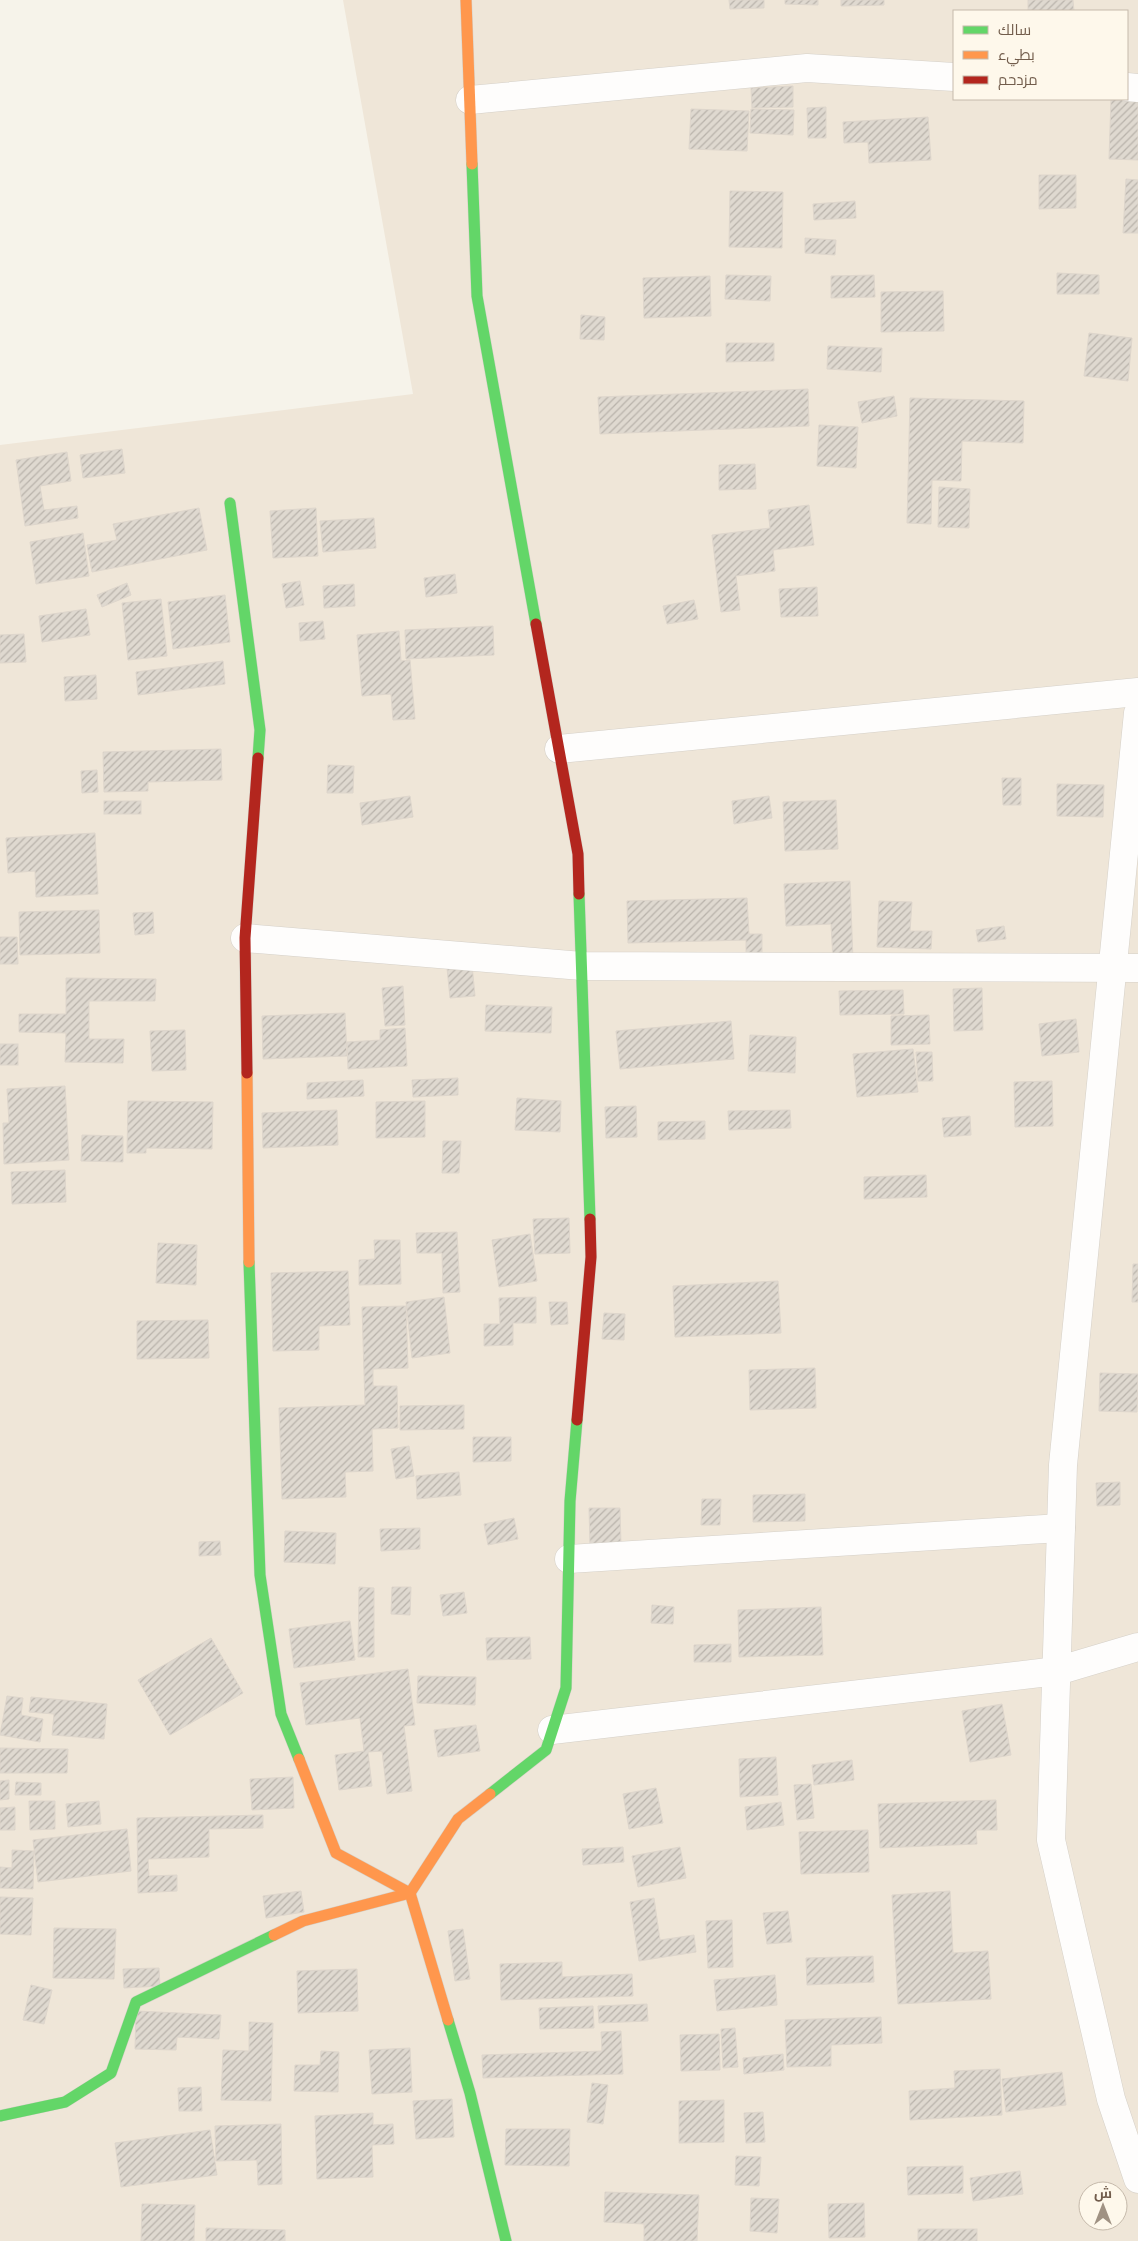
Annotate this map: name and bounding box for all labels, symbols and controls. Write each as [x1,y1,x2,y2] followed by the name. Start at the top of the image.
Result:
[953,10,1128,100] legend
[998,21,1031,39] text: سالك
[998,46,1035,67] text: بطيء
[998,71,1038,90] text: مزدحم
[1078,2181,1128,2231] north arrow
[1094,2185,1112,2202] text: ش

